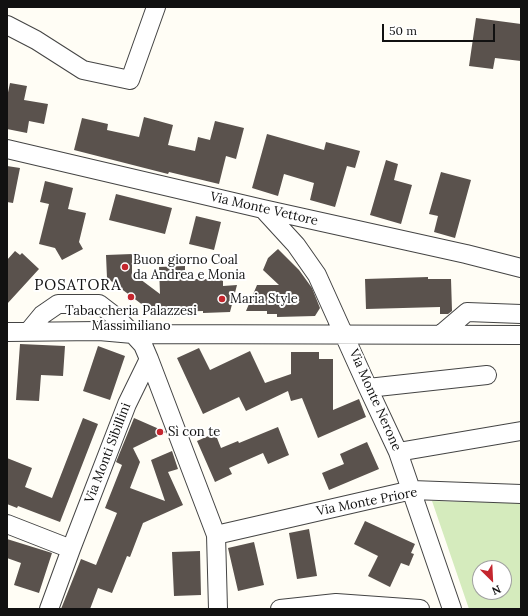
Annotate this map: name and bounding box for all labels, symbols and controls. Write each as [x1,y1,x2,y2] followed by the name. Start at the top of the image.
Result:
[384,16,497,42] scale bar
[389,23,417,38] text: 50 m
[209,189,319,229] street label: Via Monte Vettore
[133,252,246,283] place label: Buon giorno Coal da Andrea e Monia
[120,262,130,272] marker: Buon giorno Coal da Andrea e Monia
[34,277,122,295] district label: POSATORA
[230,291,298,307] place label: Maria Style
[126,292,136,302] marker: Tabaccheria Palazzesi Massimiliano
[217,294,227,304] marker: Maria Style
[65,303,197,334] place label: Tabaccheria Palazzesi Massimiliano
[346,347,404,453] street label: Via Monte Nerone
[82,401,134,505] street label: Via Monti Sibillini
[168,424,220,440] place label: Sì con te
[155,427,165,437] marker: Sì con te
[315,485,419,519] street label: Via Monte Priore
[472,560,512,600] north arrow
[490,582,503,598] text: N

